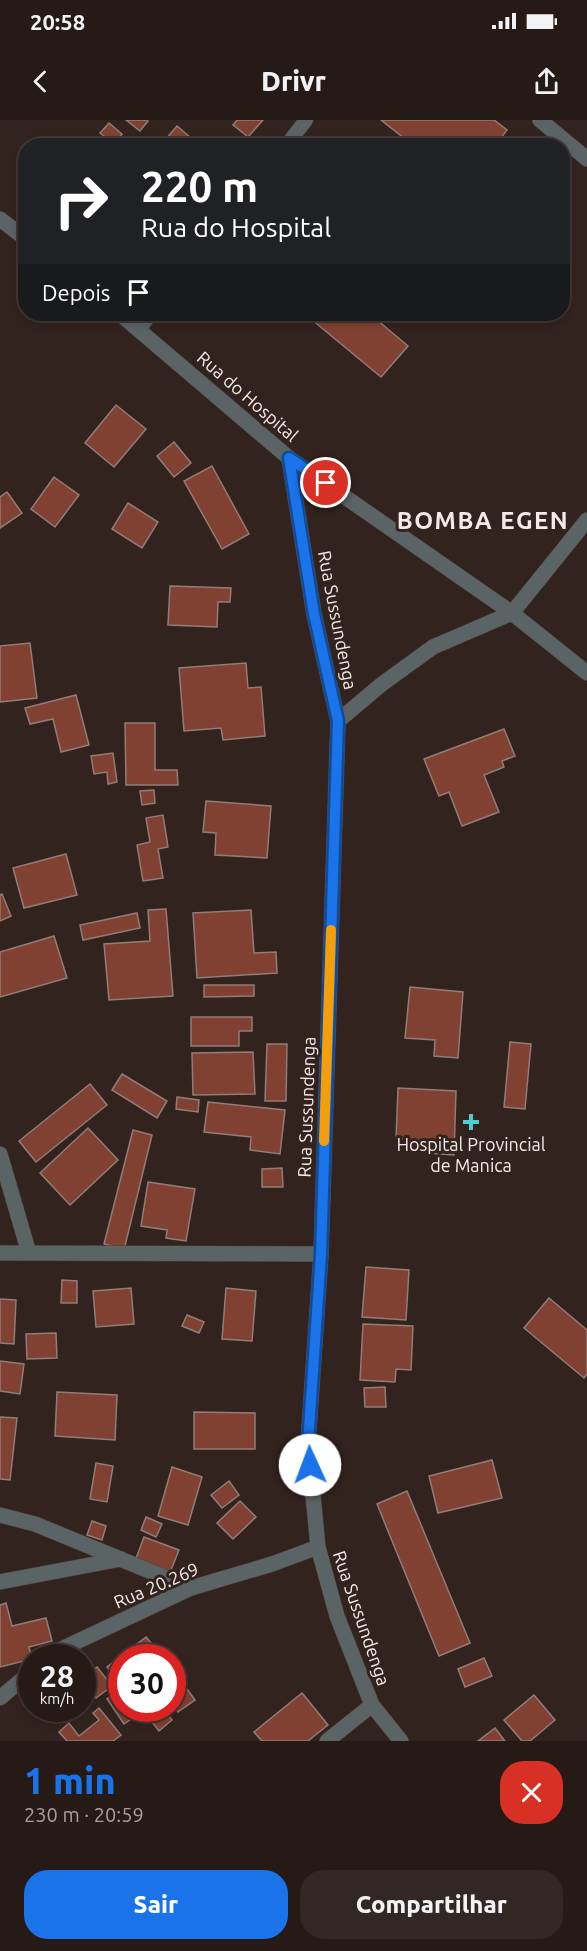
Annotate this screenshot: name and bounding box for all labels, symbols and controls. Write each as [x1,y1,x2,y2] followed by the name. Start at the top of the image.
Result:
[30,9,85,34] text: 20:58
[24,65,57,98] icon: back
[530,65,563,98] icon: share
[261,66,326,96] text: Drivr
[42,162,120,240] icon: right
[141,163,258,210] text: 220 m
[141,212,331,242] text: Rua do Hospital
[122,276,155,309] icon: arrive
[42,280,110,305] text: Depois
[194,347,303,445] street label: Rua do Hospital
[300,457,351,508] pin
[309,466,342,499] icon: arrive
[397,507,569,534] district label: BOMBA EGEN
[315,549,361,691] street label: Rua Sussundenga
[294,1036,318,1178] street label: Rua Sussundenga
[462,1113,480,1131] marker: Hospital Provincial de Manica
[396,1134,546,1175] place label: Hospital Provincial de Manica
[278,1433,342,1497] position arrow
[330,1548,394,1688] street label: Rua Sussundenga
[111,1558,201,1612] street label: Rua 20.269
[108,1644,186,1722] speed limit sign: 30
[40,1659,74,1693] text: 28
[40,1690,74,1707] text: km/h
[24,1760,116,1801] text: 1 min
[500,1761,563,1824] button: close
[24,1803,144,1826] text: 230 m · 20:59
[24,1870,288,1939] button: Sair
[300,1870,563,1939] button: Compartilhar

